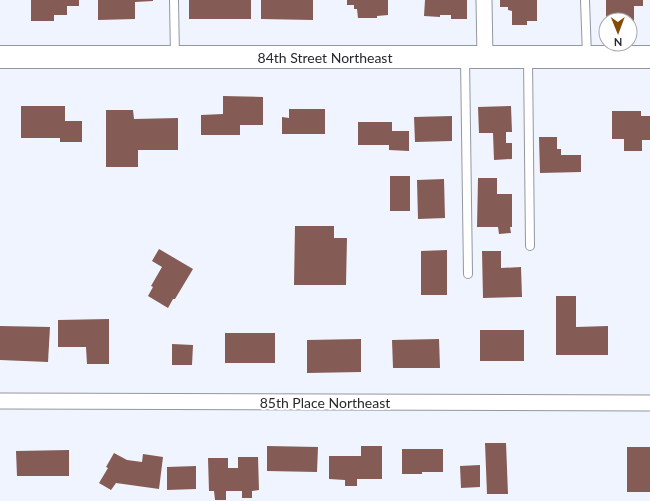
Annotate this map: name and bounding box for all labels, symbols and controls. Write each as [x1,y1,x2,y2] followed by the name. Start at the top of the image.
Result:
[598,12,638,52] north arrow
[614,36,623,49] text: N
[258,49,392,66] street label: 84th Street Northeast
[260,394,390,411] street label: 85th Place Northeast

